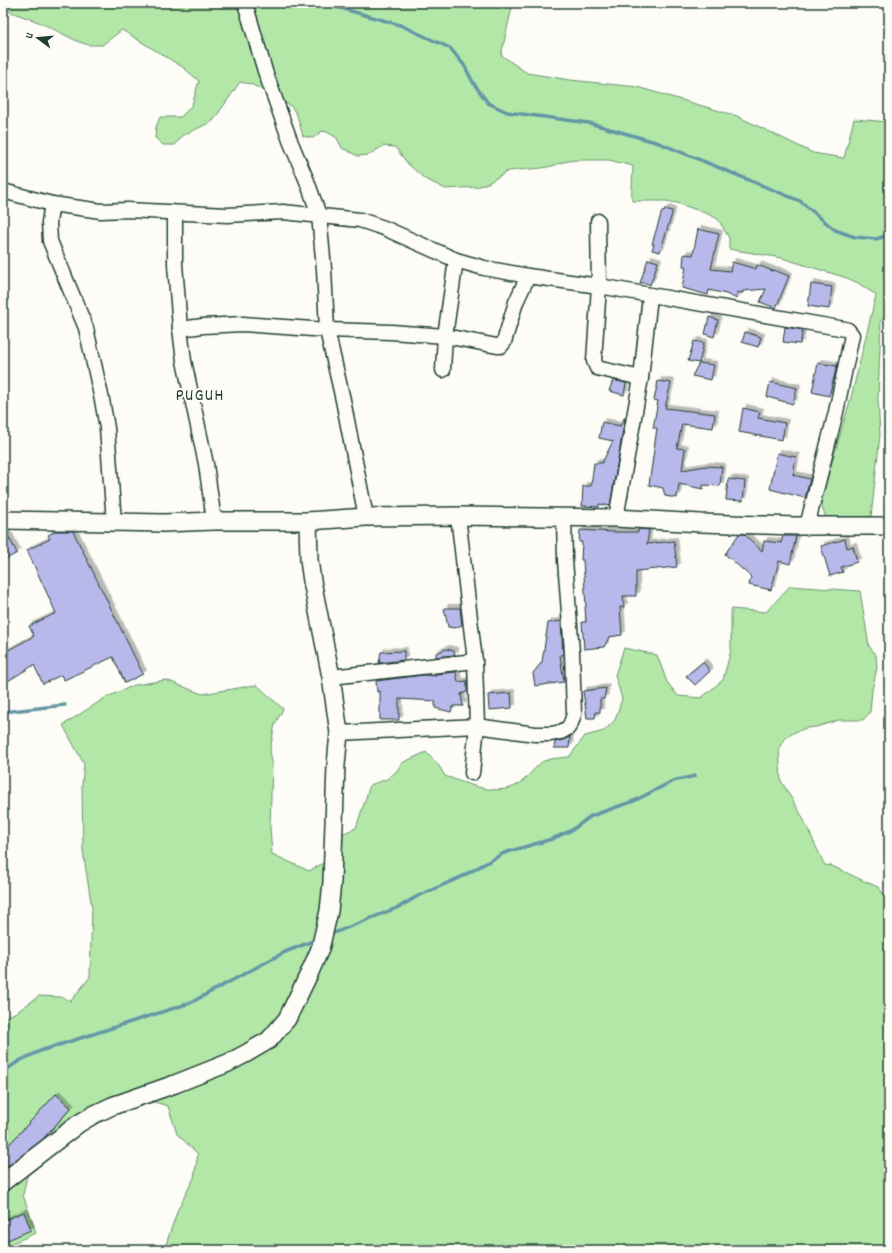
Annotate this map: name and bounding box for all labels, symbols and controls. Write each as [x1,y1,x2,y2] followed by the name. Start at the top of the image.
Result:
[18,18,58,58] north arrow
[22,31,39,41] text: U
[176,384,224,409] district label: PUGUH

